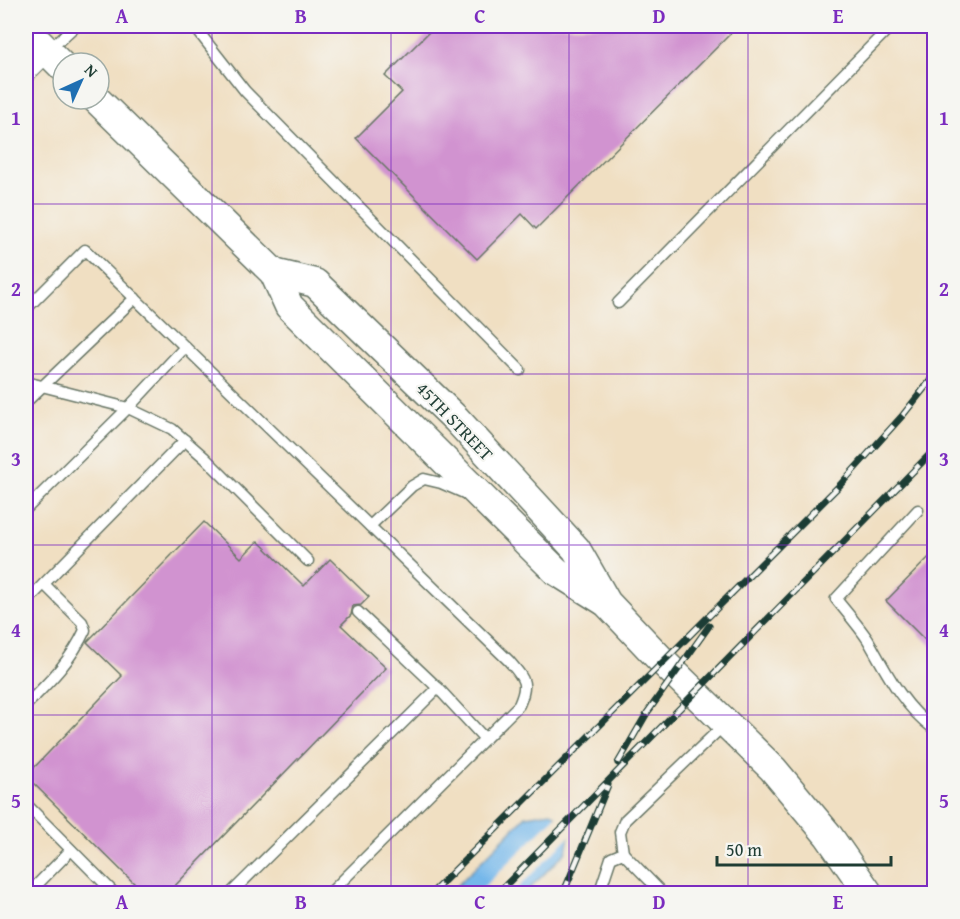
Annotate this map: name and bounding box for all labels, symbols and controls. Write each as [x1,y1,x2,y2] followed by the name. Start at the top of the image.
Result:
[116,1,129,30] text: A
[295,1,307,30] text: B
[474,1,486,30] text: C
[652,1,666,30] text: D
[833,1,844,30] text: E
[51,51,111,111] north arrow
[79,58,104,83] text: N
[11,103,21,132] text: 1
[939,103,949,132] text: 1
[11,274,21,303] text: 2
[939,274,949,303] text: 2
[410,375,500,467] street label: 45TH STREET
[11,444,21,473] text: 3
[939,444,949,473] text: 3
[11,615,21,644] text: 4
[939,615,949,644] text: 4
[11,786,21,815] text: 5
[939,786,949,815] text: 5
[717,829,891,867] scale bar
[726,836,762,863] text: 50 m
[116,887,129,916] text: A
[295,887,307,916] text: B
[474,887,486,916] text: C
[652,887,666,916] text: D
[833,887,844,916] text: E

